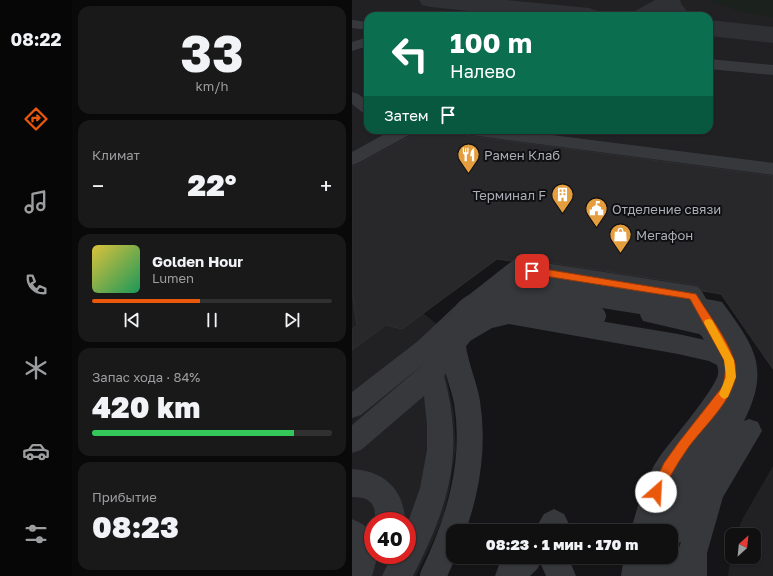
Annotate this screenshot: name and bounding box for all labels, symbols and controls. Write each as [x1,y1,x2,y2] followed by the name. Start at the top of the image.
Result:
[180,21,244,83] text: 33
[450,26,532,59] text: 100 m
[11,28,61,50] text: 08:22
[384,28,436,80] icon: left
[450,60,516,82] text: Налево
[195,78,229,94] text: km/h
[437,104,459,126] icon: arrive
[22,105,50,133] icon: directions
[384,106,429,124] text: Затем
[456,142,482,175] restaurant icon: Рамен Клаб
[92,147,140,163] text: Климат
[484,147,560,163] place label: Рамен Клаб
[188,167,236,203] text: 22°
[92,172,104,199] text: −
[320,172,332,199] text: +
[549,182,575,215] building icon: Терминал F
[472,187,546,203] place label: Терминал F
[22,188,50,216] icon: music
[583,196,609,229] public building icon: Отделение связи
[612,201,721,217] place label: Отделение связи
[607,222,633,255] shop icon: Мегафон
[636,227,693,243] place label: Мегафон
[152,252,243,270] text: Golden Hour
[515,254,549,288] pin
[521,260,543,282] icon: arrive
[152,270,194,286] text: Lumen
[22,271,50,299] icon: phone
[121,309,143,331] icon: previous
[201,309,223,331] icon: pause
[281,309,303,331] icon: next
[22,354,50,382] icon: climate
[92,369,200,385] text: Запас хода · 84%
[92,389,200,425] text: 420 km
[22,437,50,465] icon: car
[635,471,677,513] position arrow
[92,489,157,505] text: Прибытие
[92,509,179,545] text: 08:23
[364,512,416,564] speed limit sign: 40
[22,520,50,548] icon: filters
[725,528,761,564] north arrow
[725,528,761,564] map controls
[486,535,638,553] text: 08:23 · 1 мин · 170 m

